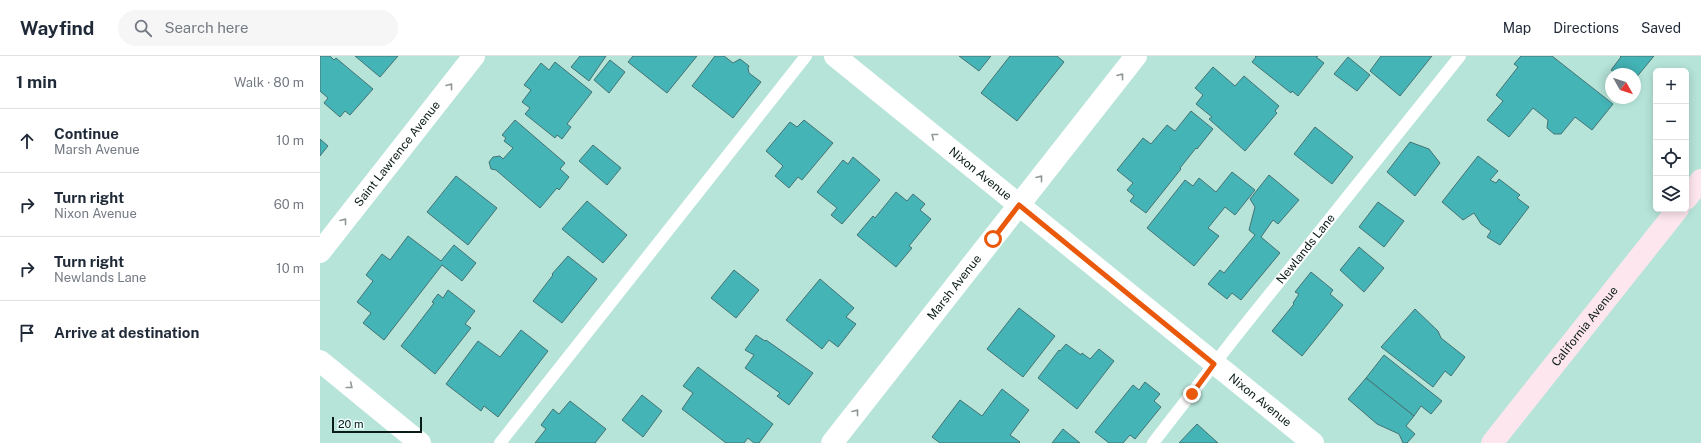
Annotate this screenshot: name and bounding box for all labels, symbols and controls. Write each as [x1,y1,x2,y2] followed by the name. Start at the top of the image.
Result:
[118,10,398,46] search box
[20,17,94,39] text: Wayfind
[132,17,154,39] icon: search
[164,19,249,36] text: Search here
[1503,20,1531,36] text: Map
[1553,20,1619,36] text: Directions
[1641,20,1681,36] text: Saved
[1605,68,1641,104] north arrow
[1653,68,1689,212] map controls
[1653,68,1689,104] button: +
[16,72,57,92] text: 1 min
[1116,73,1123,80] one-way arrow
[234,75,304,90] text: Walk · 80 m
[446,84,453,91] one-way arrow
[351,98,443,209] street label: Saint Lawrence Avenue
[1653,104,1689,140] button: −
[54,125,119,142] text: Continue
[16,130,38,152] icon: ahead
[276,133,304,148] text: 10 m
[932,134,939,141] one-way arrow
[1653,140,1689,176] button: locate
[54,142,140,157] text: Marsh Avenue
[946,144,1015,203] street label: Nixon Avenue
[1035,175,1042,182] one-way arrow
[1653,176,1689,212] button: layers
[54,189,124,206] text: Turn right
[16,194,38,216] icon: right
[274,197,304,212] text: 60 m
[54,206,137,221] text: Nixon Avenue
[1274,211,1338,287] street label: Newlands Lane
[339,219,346,226] one-way arrow
[984,230,1002,248] route start
[924,252,984,323] street label: Marsh Avenue
[54,253,124,270] text: Turn right
[16,258,38,280] icon: right
[276,261,304,276] text: 10 m
[54,270,147,285] text: Newlands Lane
[1549,283,1621,369] street label: California Avenue
[16,322,38,344] icon: arrive
[54,324,199,341] text: Arrive at destination
[1226,371,1294,430] street label: Nixon Avenue
[346,381,353,388] one-way arrow
[1183,385,1201,403] route end
[851,410,858,417] one-way arrow
[332,415,422,434] scale bar
[338,418,363,430] text: 20 m

